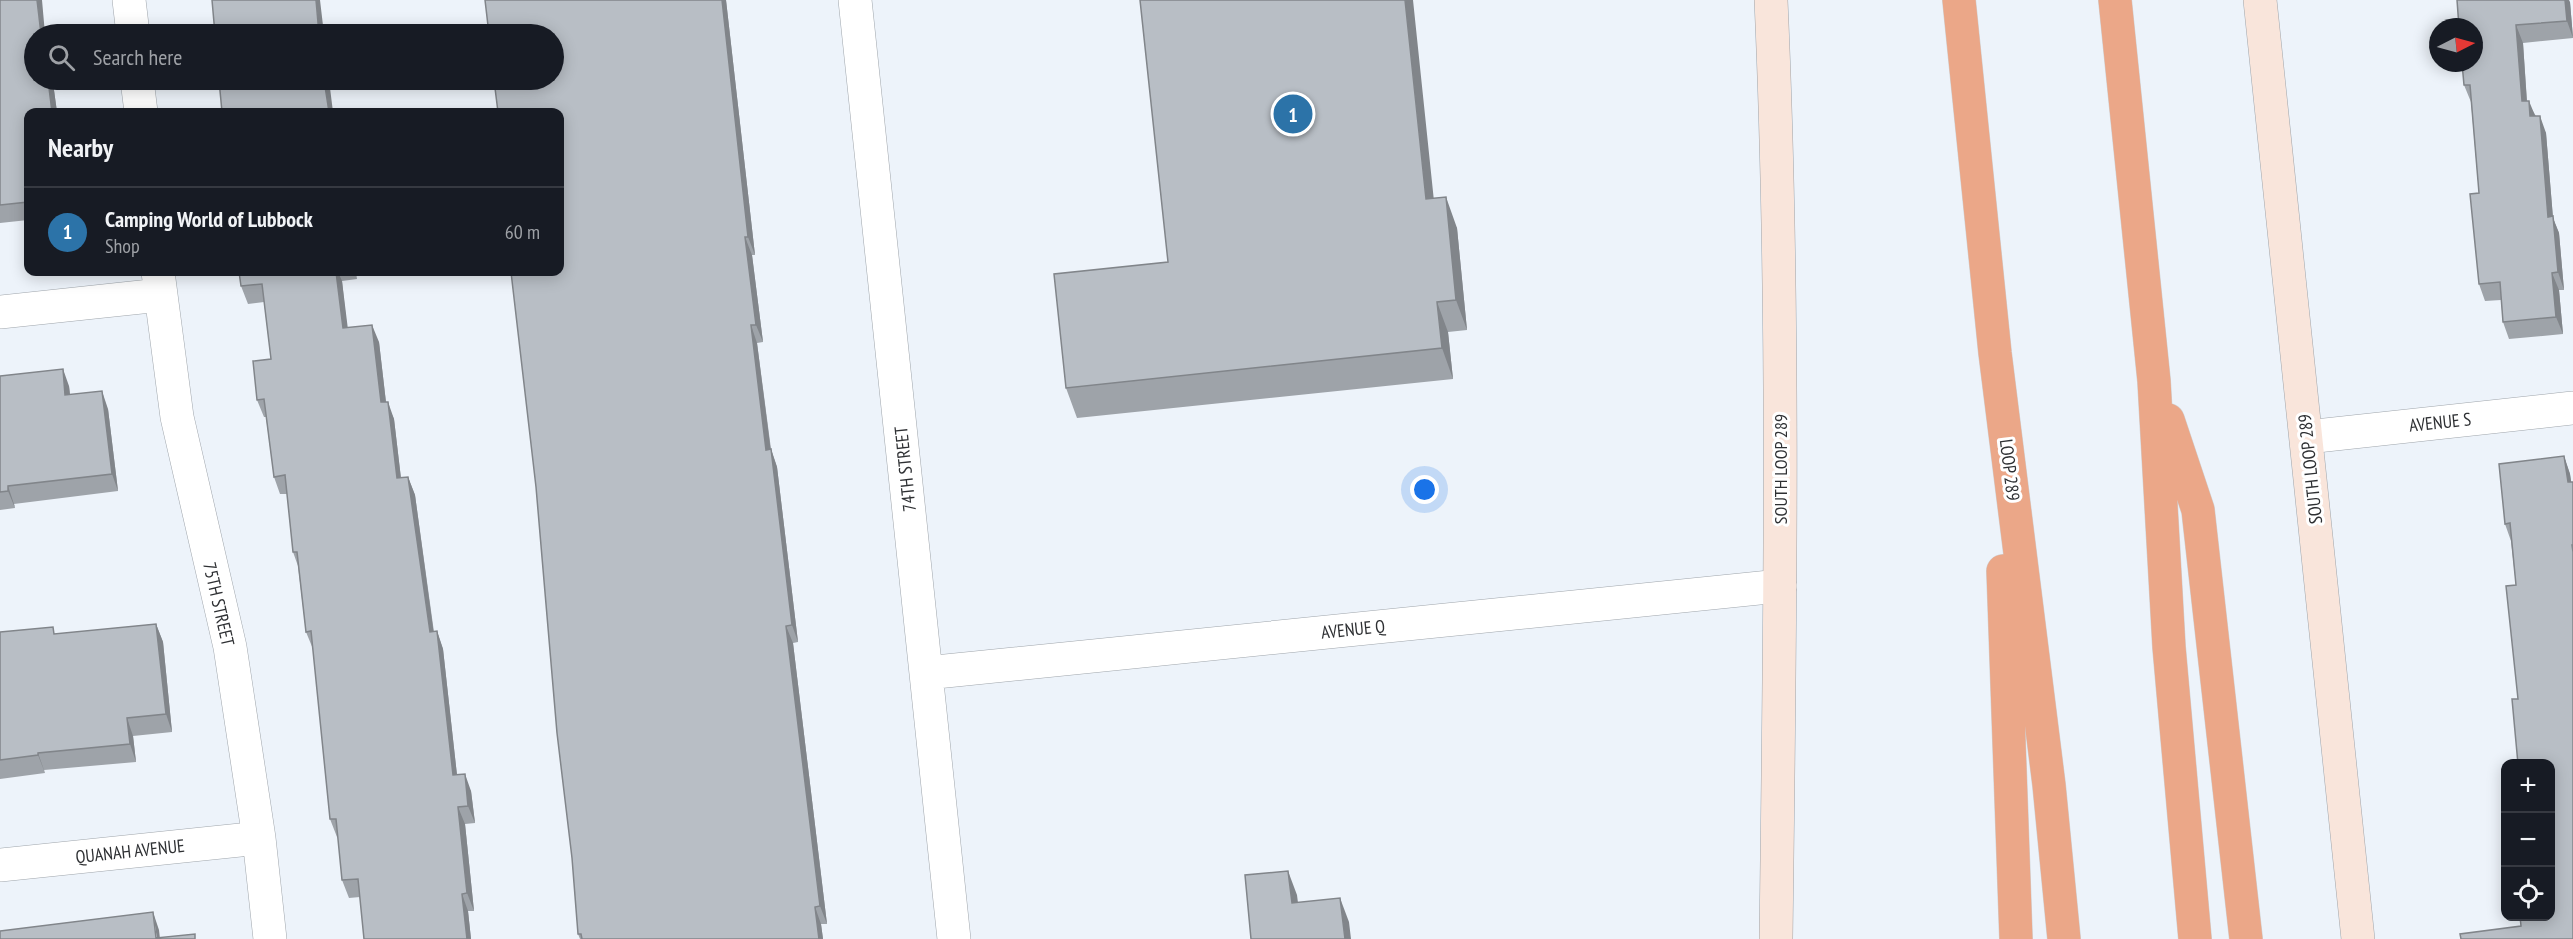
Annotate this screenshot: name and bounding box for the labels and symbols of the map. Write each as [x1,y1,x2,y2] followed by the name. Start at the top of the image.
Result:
[2429,18,2483,72] north arrow
[1274,92,1312,136] pin: 1
[2408,407,2472,437] street label: AVENUE S
[2293,413,2327,525] street label: SOUTH LOOP 289
[1769,414,1792,524] street label: SOUTH LOOP 289
[889,425,921,513] street label: 74TH STREET
[1995,438,2025,502] street label: LOOP 289
[1410,475,1439,504] your location
[198,560,240,648] street label: 75TH STREET
[1320,614,1387,644] street label: AVENUE Q
[74,834,186,868] street label: QUANAH AVENUE

